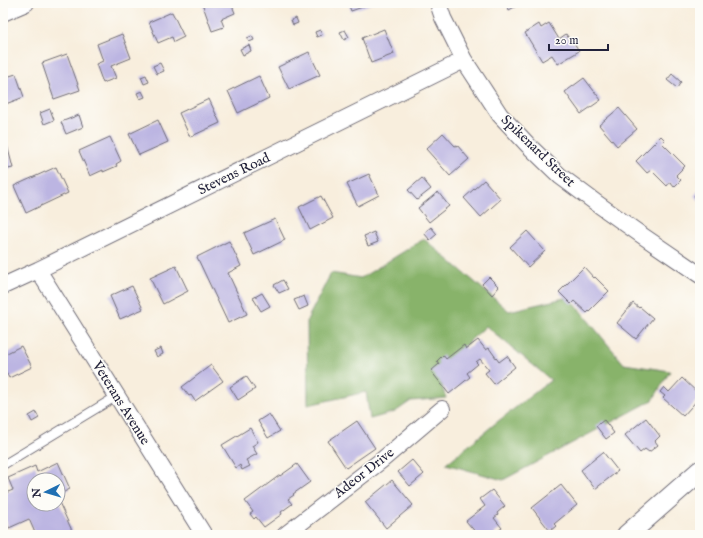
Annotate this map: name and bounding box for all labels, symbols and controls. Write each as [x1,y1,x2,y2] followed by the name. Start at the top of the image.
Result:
[549,26,608,52] scale bar
[555,33,578,48] text: 20 m
[497,111,579,191] street label: Spikenard Street
[195,149,274,199] street label: Stevens Road
[88,357,154,449] street label: Veterans Avenue
[329,443,398,503] street label: Adeor Drive
[26,472,66,512] north arrow
[30,487,45,499] text: N

